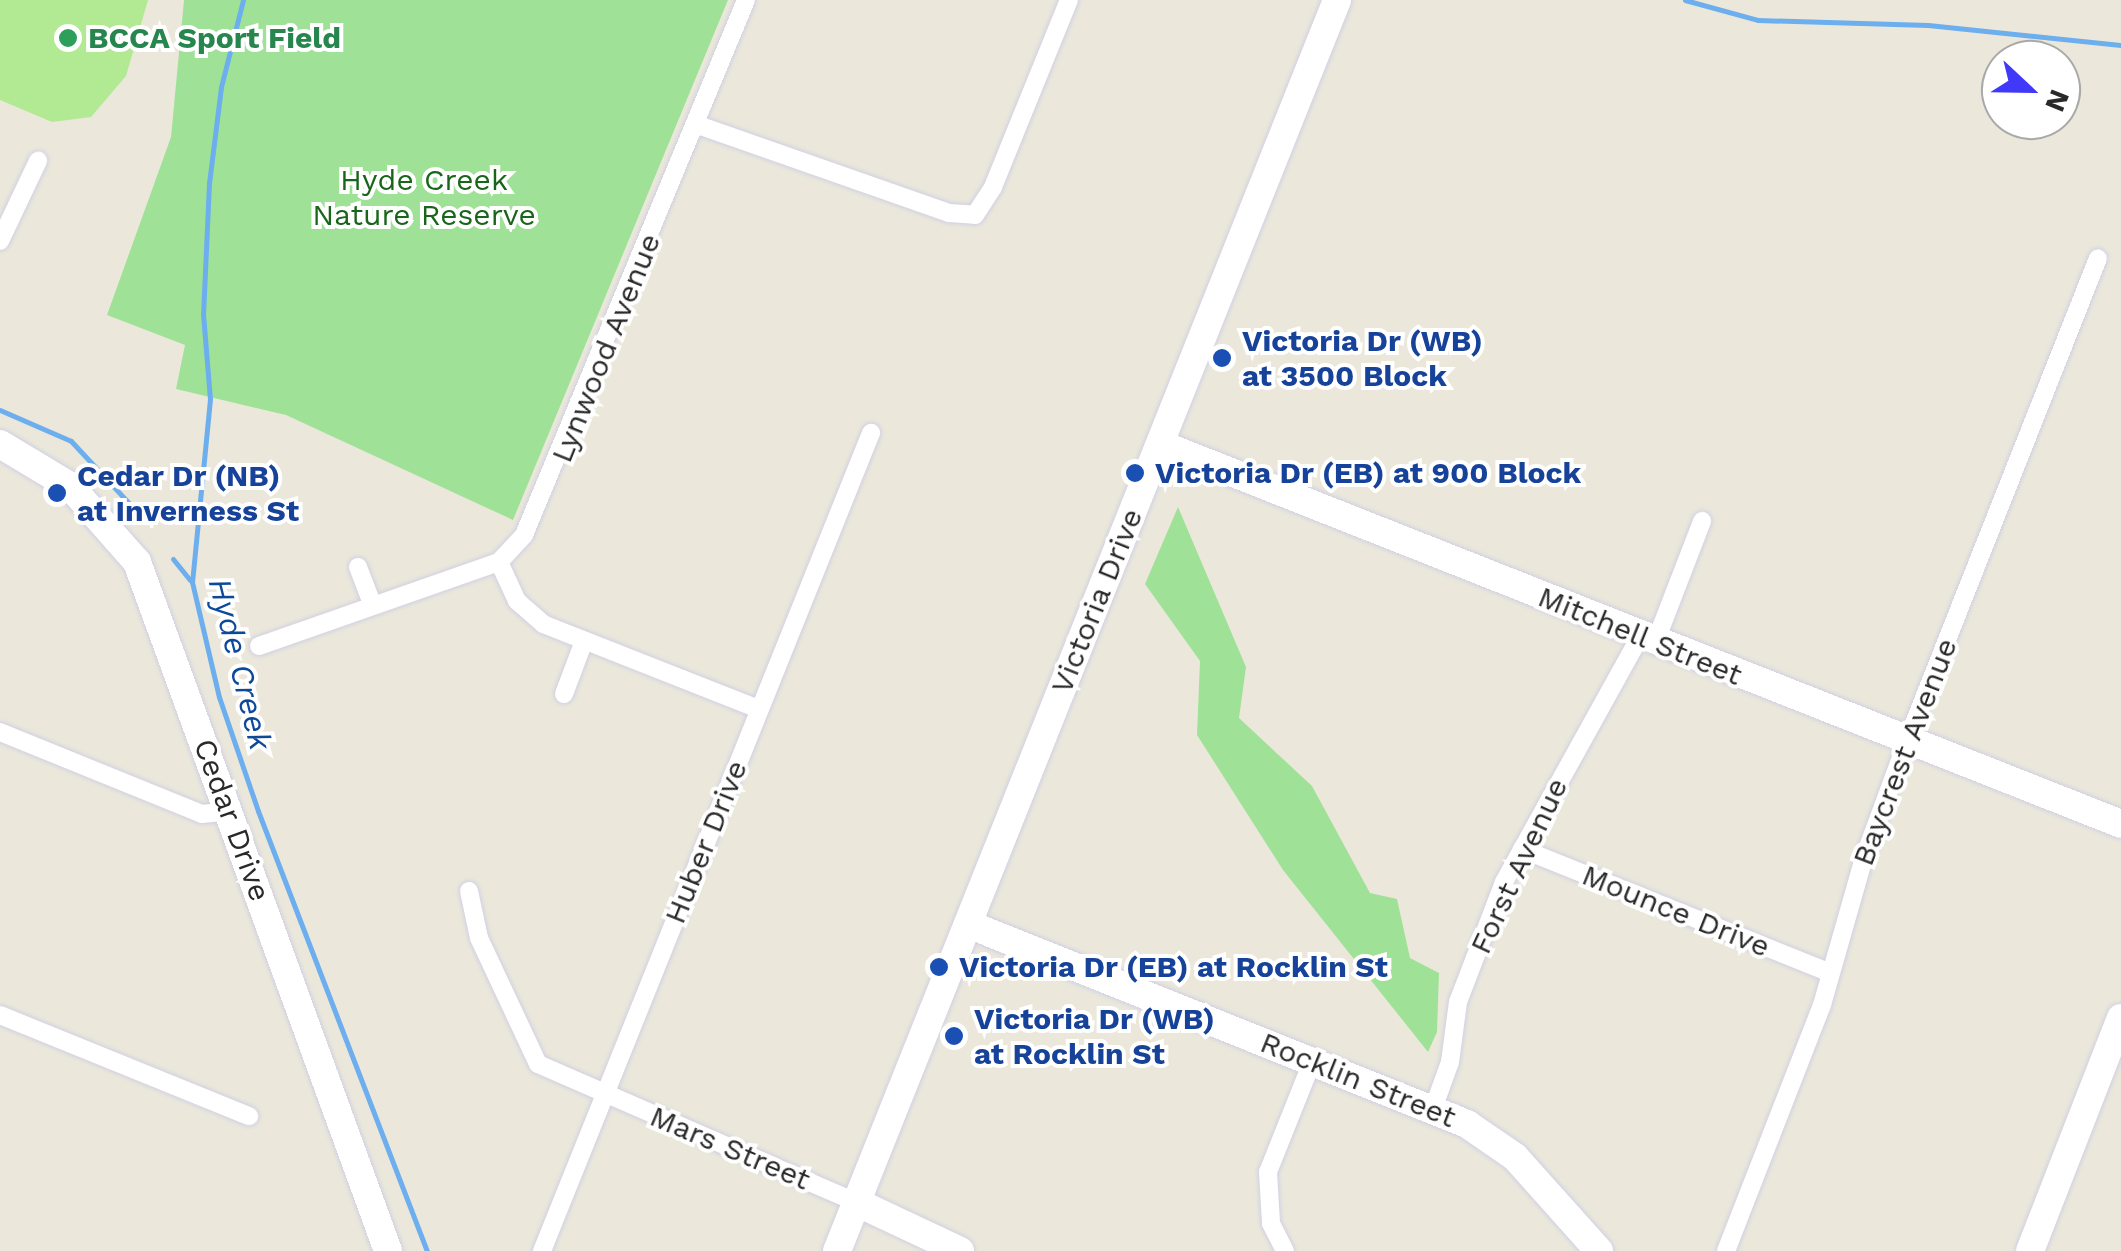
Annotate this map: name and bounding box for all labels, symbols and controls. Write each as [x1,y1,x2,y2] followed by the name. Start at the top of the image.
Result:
[88,20,342,56] place label: BCCA Sport Field
[57,27,79,49] marker: BCCA Sport Field
[1981,40,2081,140] north arrow
[2038,85,2077,116] text: N
[312,162,536,232] park label: Hyde Creek Nature Reserve
[543,228,669,468] street label: Lynwood Avenue
[1242,323,1483,394] place label: Victoria Dr (WB) at 3500 Block
[1211,347,1233,369] marker: Victoria Dr (WB) at 3500 Block
[1155,455,1582,491] place label: Victoria Dr (EB) at 900 Block
[77,458,299,528] place label: Cedar Dr (NB) at Inverness St
[1124,462,1146,484] marker: Victoria Dr (EB) at 900 Block
[46,482,68,504] marker: Cedar Dr (NB) at Inverness St
[1043,503,1151,699] street label: Victoria Drive
[200,574,280,754] water label: Hyde Creek
[1532,579,1748,693] street label: Mitchell Street
[1845,633,1965,871] street label: Baycrest Avenue
[186,734,278,906] street label: Cedar Drive
[657,755,755,929] street label: Huber Drive
[1462,772,1576,960] street label: Forst Avenue
[1577,857,1775,965] street label: Mounce Drive
[959,949,1389,985] place label: Victoria Dr (EB) at Rocklin St
[928,956,950,978] marker: Victoria Dr (EB) at Rocklin St
[974,1001,1215,1072] place label: Victoria Dr (WB) at Rocklin St
[1255,1024,1461,1136] street label: Rocklin Street
[943,1025,965,1047] marker: Victoria Dr (WB) at Rocklin St
[645,1098,815,1198] street label: Mars Street

